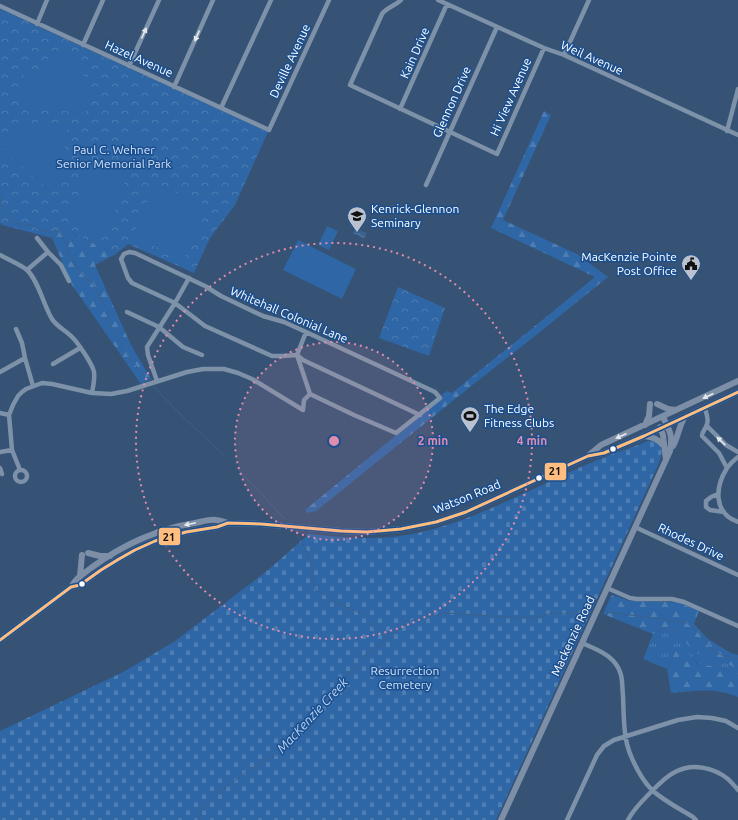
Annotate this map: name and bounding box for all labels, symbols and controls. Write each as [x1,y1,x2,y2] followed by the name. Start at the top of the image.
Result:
[267,22,312,100] street label: Deville Avenue
[398,25,432,80] street label: Kain Drive
[141,27,147,39] one-way arrow
[194,30,200,41] one-way arrow
[103,38,175,79] street label: Hazel Avenue
[559,38,625,77] street label: Weil Avenue
[488,56,534,138] street label: Hi View Avenue
[430,64,473,139] street label: Glennon Drive
[57,143,171,170] park label: Paul C. Wehner Senior Memorial Park
[371,202,459,229] place label: Kenrick-Glennon Seminary
[346,205,368,233] school or university icon: Kenrick-Glennon Seminary
[581,250,677,277] place label: MacKenzie Pointe Post Office
[680,253,702,281] public building icon: MacKenzie Pointe Post Office
[228,284,350,345] street label: Whitehall Colonial Lane
[702,393,713,399] one-way arrow
[484,402,554,429] place label: The Edge Fitness Clubs
[459,405,481,433] sports icon: The Edge Fitness Clubs
[615,433,627,439] one-way arrow
[327,434,341,448] centre of rings
[418,434,448,447] text: 2 min
[517,434,547,447] text: 4 min
[716,436,726,445] one-way arrow
[608,444,618,454] unlabelled marker
[544,462,567,481] line badge: 21
[549,465,561,477] text: 21
[534,473,544,483] unlabelled marker
[431,477,502,516] street label: Watson Road
[184,521,196,527] one-way arrow
[656,521,726,563] street label: Rhodes Drive
[158,527,181,546] line badge: 21
[163,531,175,543] text: 21
[77,579,87,589] unlabelled marker
[548,594,597,678] street label: Mackenzie Road
[371,664,439,691] park label: Resurrection Cemetery
[274,675,350,755] water label: MacKenzie Creek

